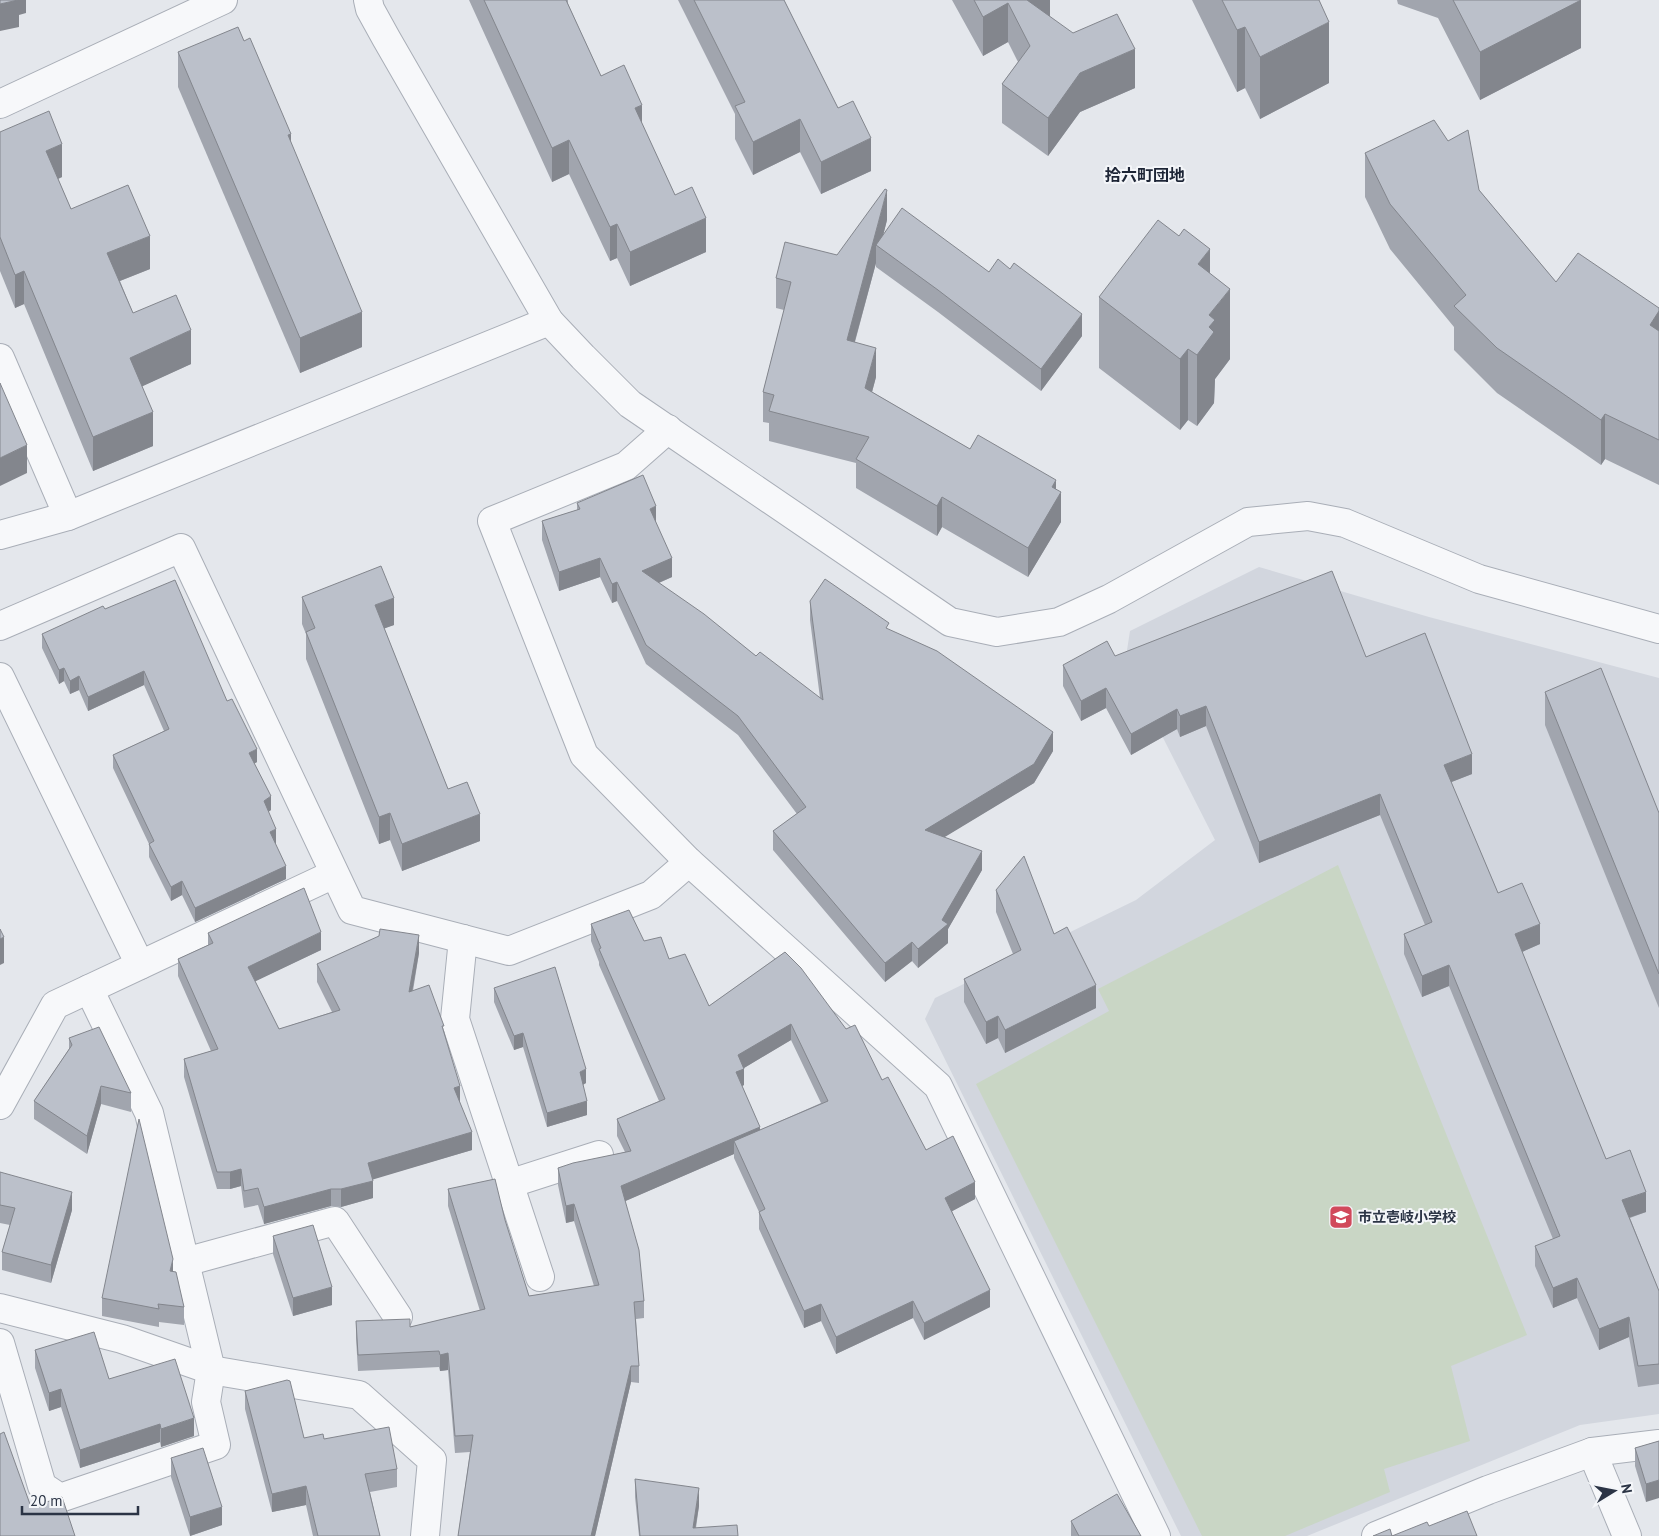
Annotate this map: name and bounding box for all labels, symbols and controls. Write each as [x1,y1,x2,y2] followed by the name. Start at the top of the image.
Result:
[1105,165,1185,185] district label: 拾六町団地
[1328,1204,1354,1230] school or university icon: 市立壱岐小学校
[1358,1208,1456,1226] place label: 市立壱岐小学校
[1589,1466,1639,1516] north arrow
[1617,1483,1636,1495] text: N
[22,1484,139,1516] scale bar
[30,1491,63,1510] text: 20 m

